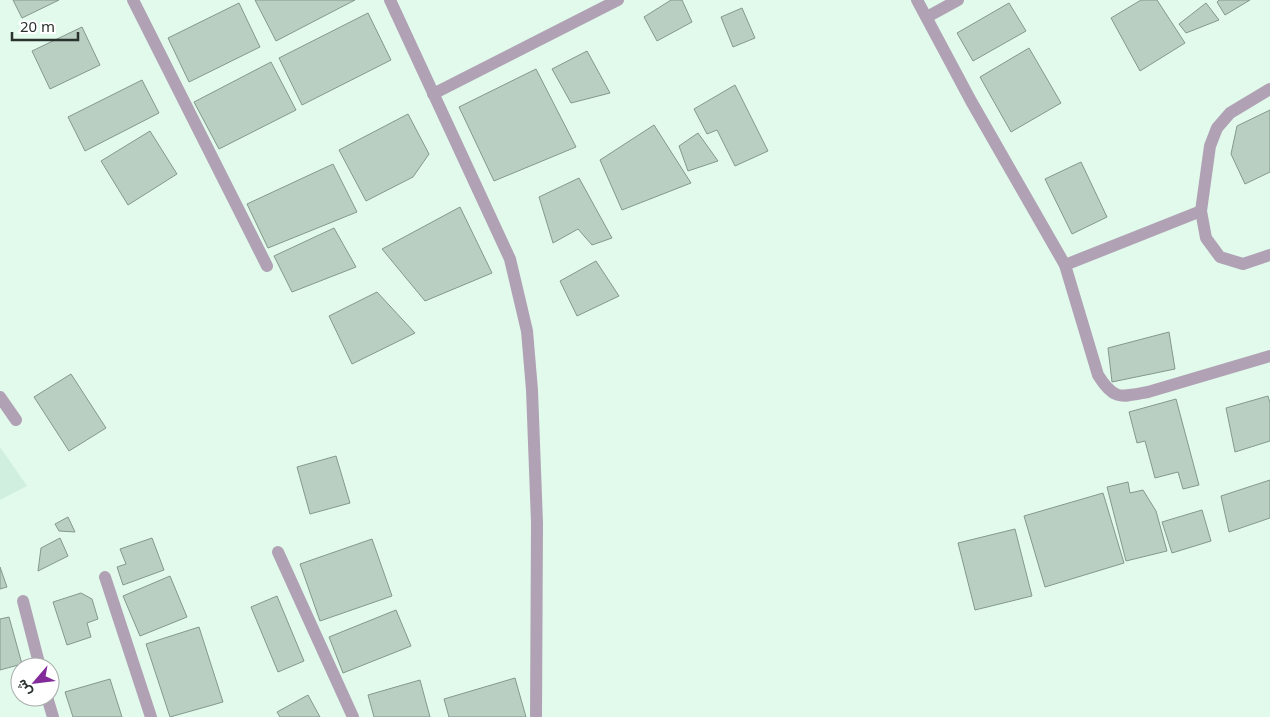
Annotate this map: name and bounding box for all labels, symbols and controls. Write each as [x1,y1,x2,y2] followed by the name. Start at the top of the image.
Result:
[12,10,79,42] scale bar
[20,16,55,36] text: 20 m
[10,657,60,707] north arrow
[11,676,35,700] text: ش

